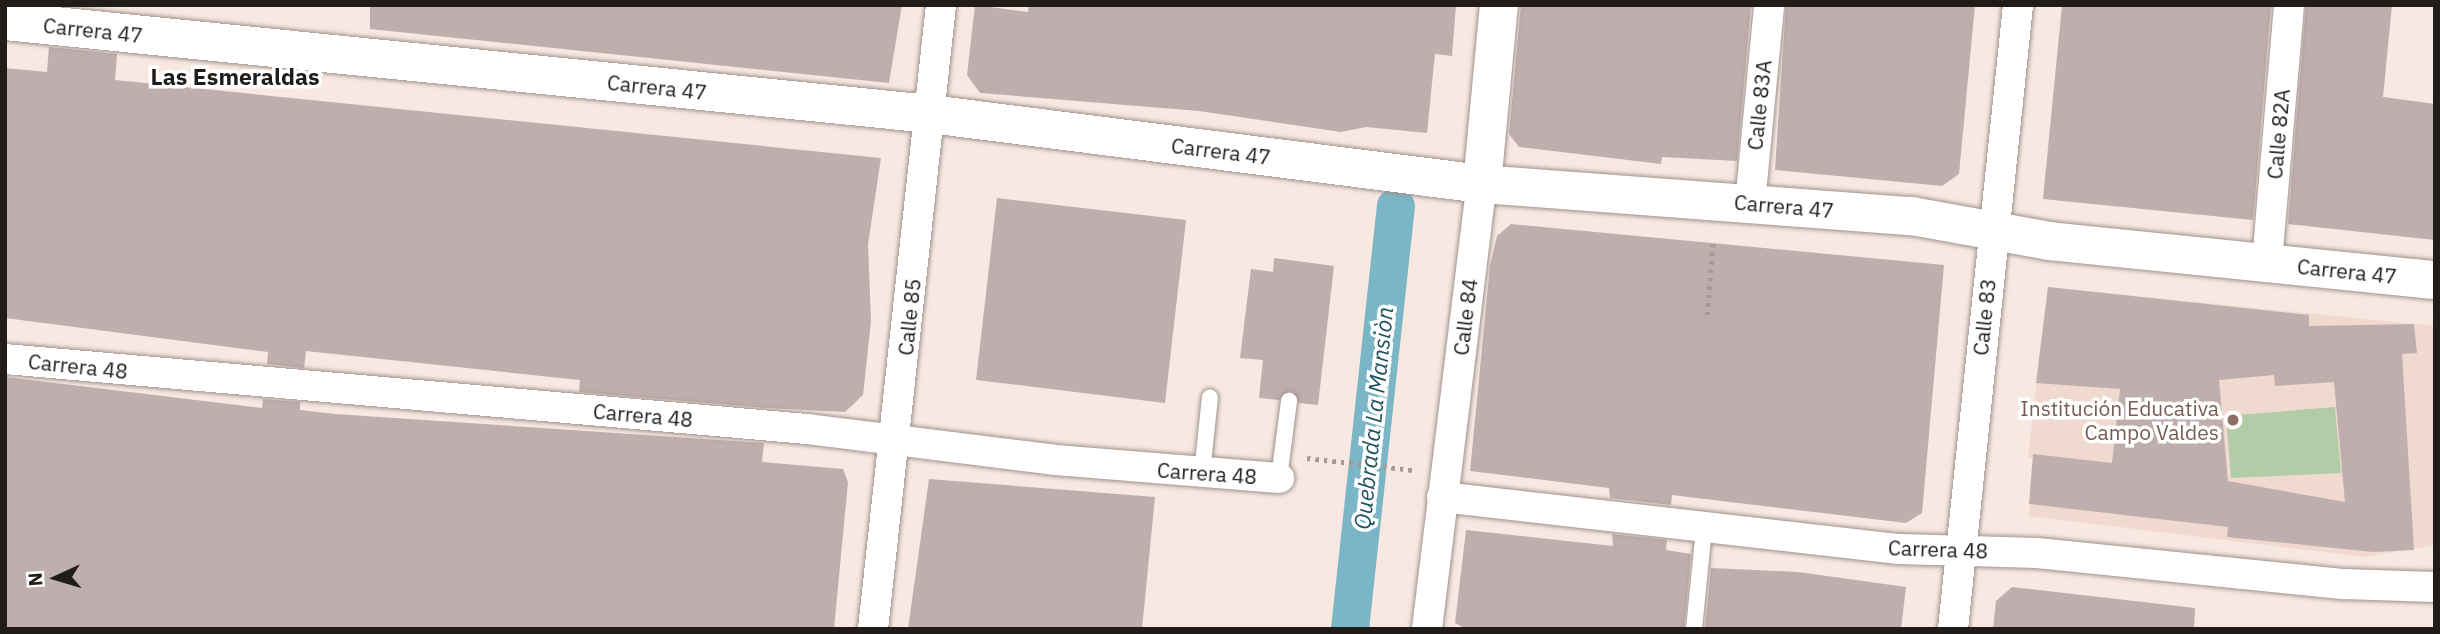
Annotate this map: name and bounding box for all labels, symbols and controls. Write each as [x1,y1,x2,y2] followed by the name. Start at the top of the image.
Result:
[42,12,144,48] street label: Carrera 47
[1742,59,1776,151] street label: Calle 83A
[150,62,320,90] district label: Las Esmeraldas
[606,69,708,105] street label: Carrera 47
[2261,88,2295,180] street label: Calle 82A
[1170,132,1272,170] street label: Carrera 47
[1733,189,1835,223] street label: Carrera 47
[2296,253,2398,289] street label: Carrera 47
[892,277,926,357] street label: Calle 85
[1448,277,1482,357] street label: Calle 84
[1967,277,2001,357] street label: Calle 83
[1348,305,1398,531] water label: Quebrada La Mansiòn
[27,348,129,384] street label: Carrera 48
[2020,395,2219,445] place label: Institución Educativa Campo Valdes
[592,398,694,432] street label: Carrera 48
[2225,412,2241,428] marker: Institución Educativa Campo Valdes
[1156,457,1258,489] street label: Carrera 48
[1888,535,1988,563] street label: Carrera 48
[21,543,91,613] north arrow
[23,572,48,587] text: N

